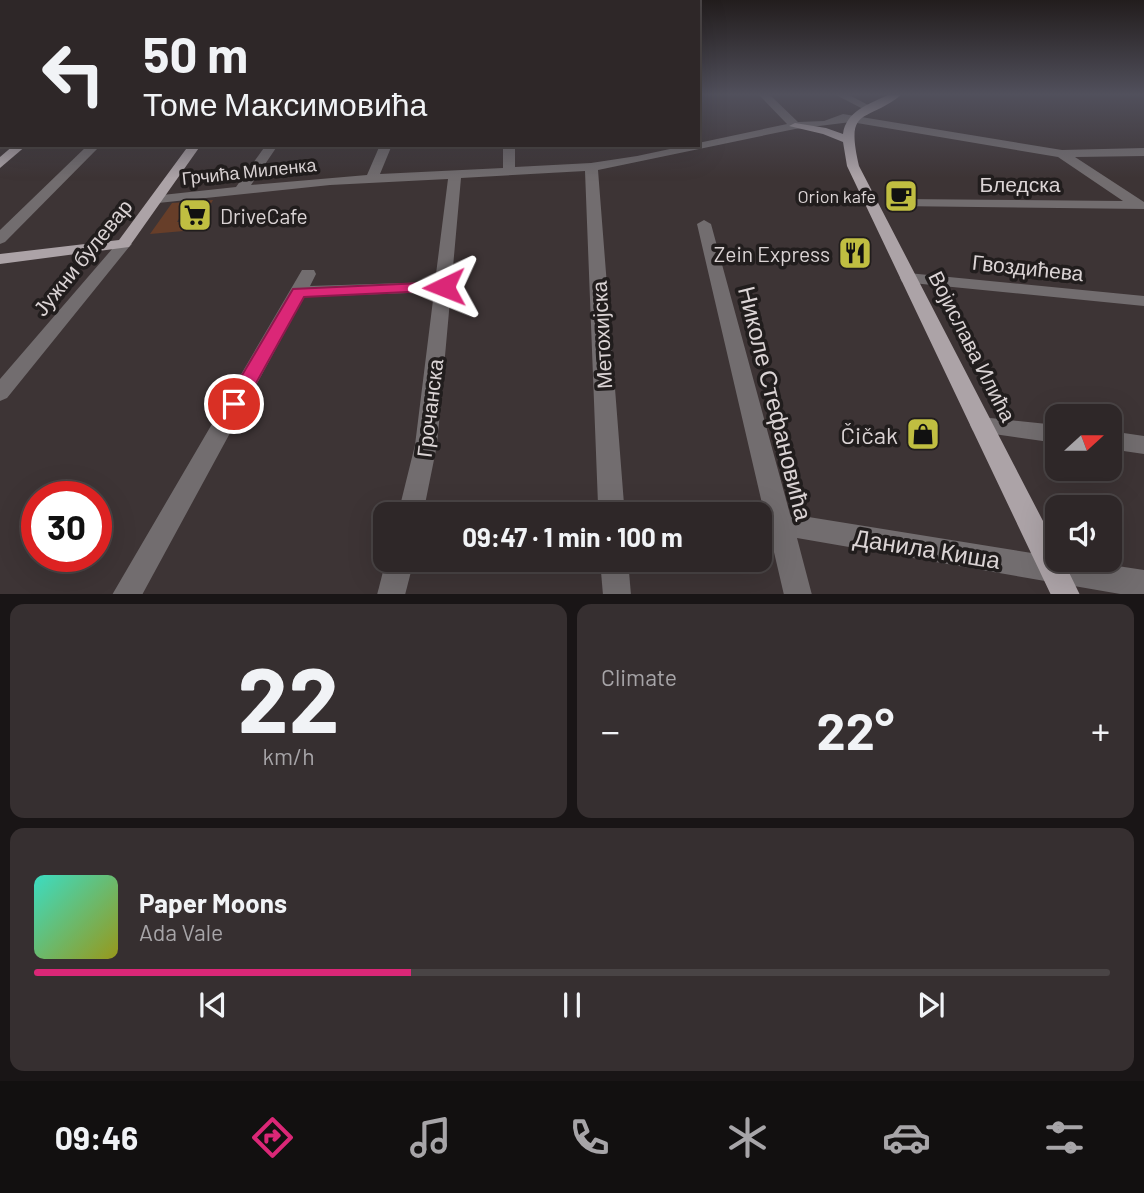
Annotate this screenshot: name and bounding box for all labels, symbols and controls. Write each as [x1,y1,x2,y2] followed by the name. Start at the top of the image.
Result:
[143,24,248,83] text: 50 m
[28,28,119,119] icon: left
[143,84,427,122] text: Томе Максимовића
[181,153,318,189] street label: Грчића Миленка
[979,171,1061,196] street label: Бледска
[882,177,920,215] cafe icon: Orion kafe
[797,185,876,207] place label: Orion kafe
[27,194,137,320] street label: Јужни булевар
[176,196,214,234] supermarket icon: DriveCafe
[220,203,308,228] place label: DriveCafe
[836,234,874,272] restaurant icon: Zein Express
[714,241,830,266] place label: Zein Express
[971,249,1085,285] street label: Гвоздићева
[407,250,481,324] position arrow
[924,266,1022,426] street label: Војислава Илића
[586,280,616,390] street label: Метохијска
[733,283,819,524] street label: Николе Стефановића
[411,357,447,459] street label: Грочанска
[204,374,264,434] pin
[215,385,253,423] icon: arrive
[1045,404,1122,481] north arrow
[1045,404,1122,572] map controls
[904,415,942,453] shop icon: Čičak
[841,420,898,449] place label: Čičak
[21,481,112,572] speed limit sign: 30
[1045,495,1122,572] button: sound
[462,521,683,552] text: 09:47 · 1 min · 100 m
[851,522,1003,574] street label: Данила Киша
[238,642,339,751] text: 22
[601,663,677,691] text: Climate
[817,698,894,760] text: 22°
[601,707,620,753] text: −
[1091,707,1110,753] text: +
[262,742,315,770] text: km/h
[139,887,287,918] text: Paper Moons
[139,918,223,946] text: Ada Vale
[194,986,232,1024] icon: previous
[553,986,591,1024] icon: pause
[912,986,950,1024] icon: next
[248,1113,297,1162] icon: directions
[406,1113,455,1162] icon: music
[565,1113,614,1162] icon: phone
[723,1113,772,1162] icon: climate
[882,1113,931,1162] icon: car
[1040,1113,1089,1162] icon: filters
[55,1118,138,1156] text: 09:46

